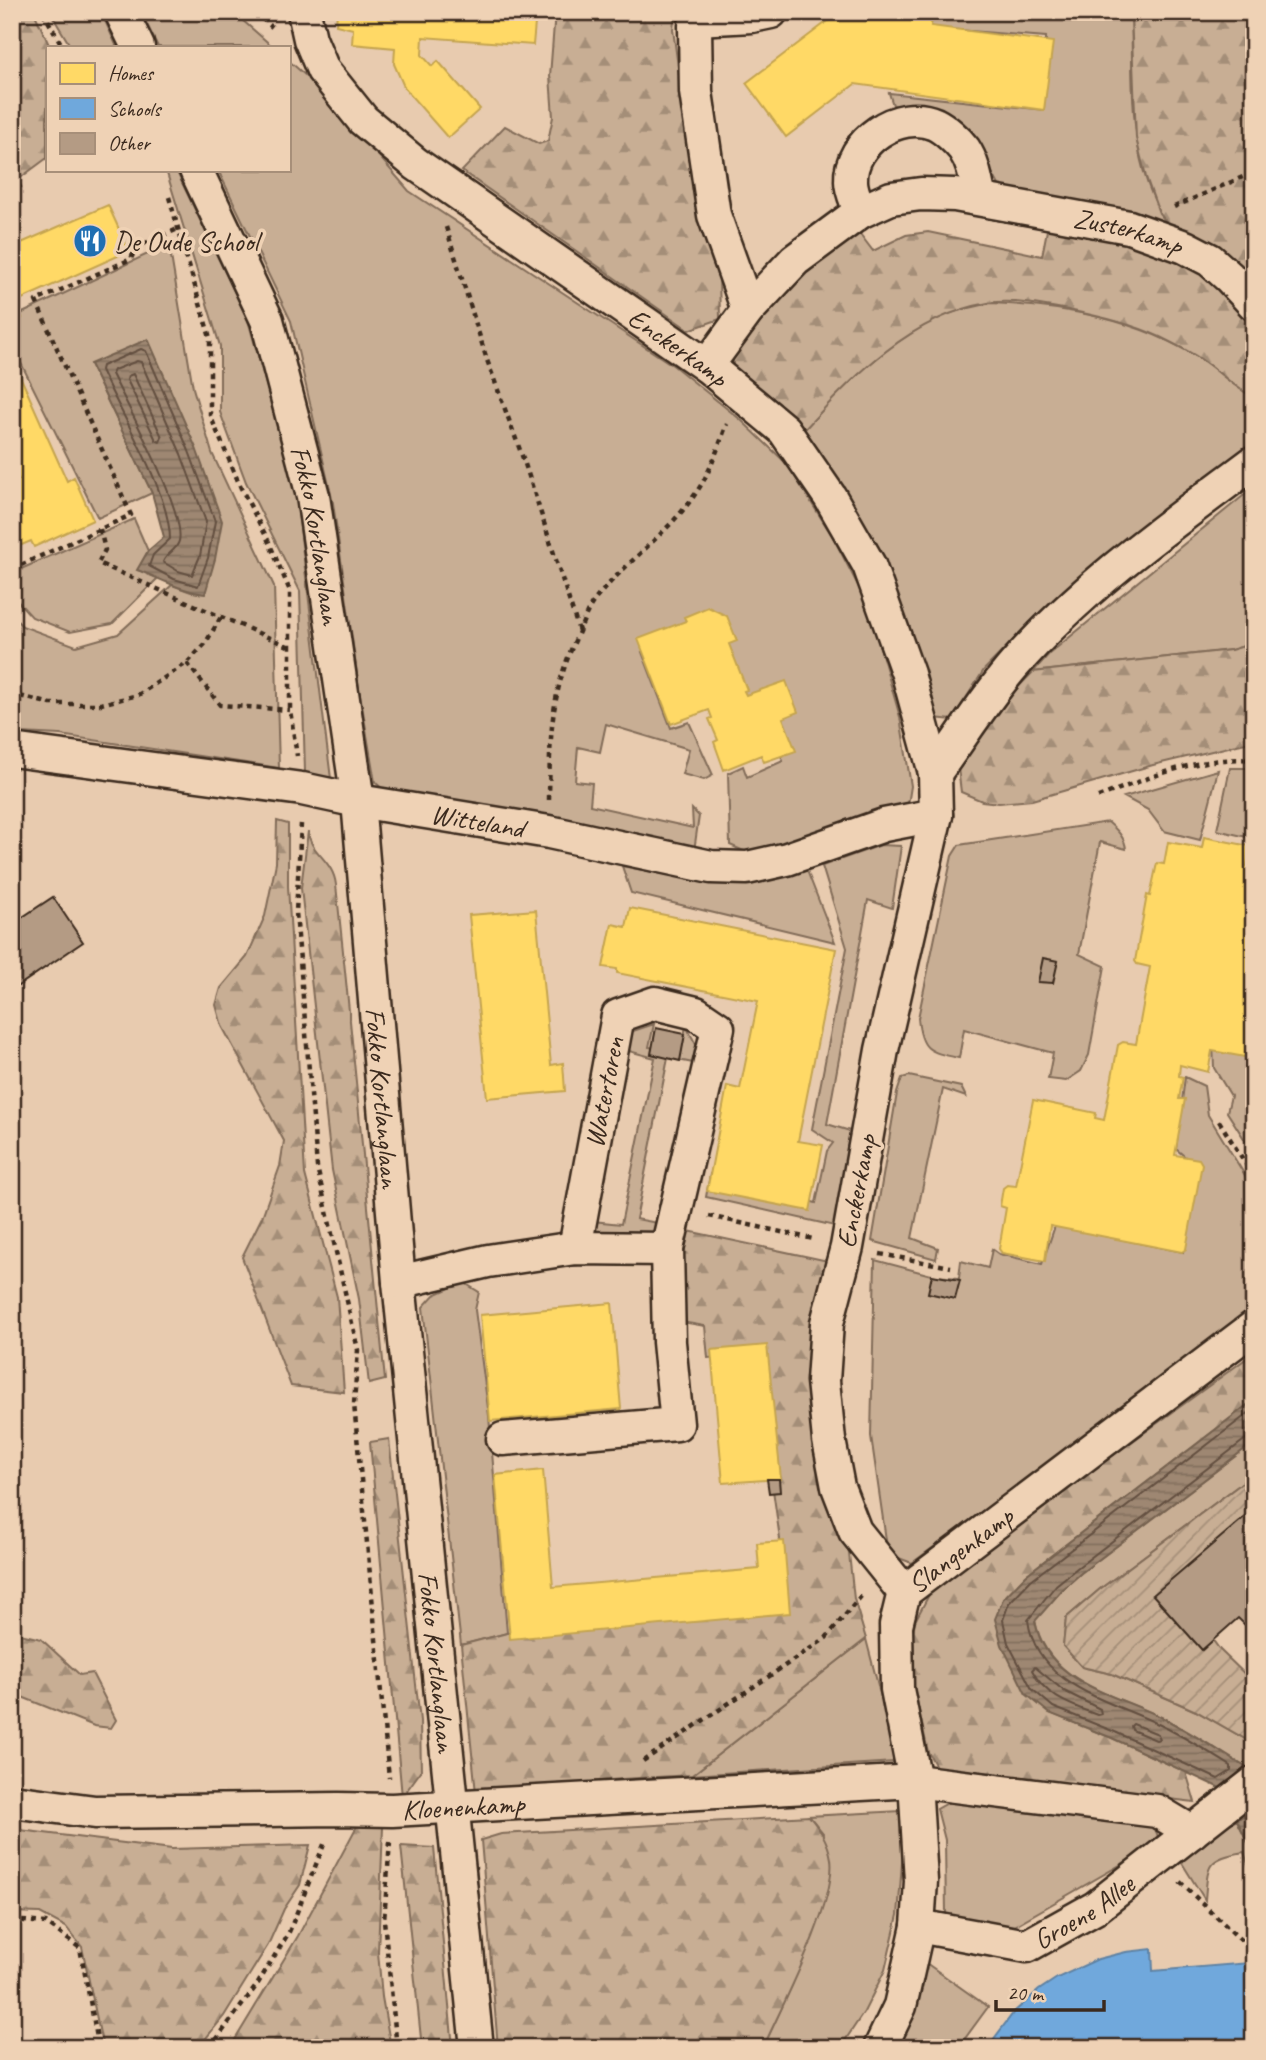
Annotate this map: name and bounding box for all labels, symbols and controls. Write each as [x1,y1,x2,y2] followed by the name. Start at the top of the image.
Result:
[46,46,290,172] legend
[108,60,155,86] text: Homes
[108,96,162,122] text: Schools
[108,130,151,156] text: Other
[1071,200,1190,263] street label: Zusterkamp
[71,222,109,260] restaurant icon: De Oude School
[114,224,263,259] place label: De Oude School
[622,299,737,395] street label: Enckerkamp
[283,442,349,628] street label: Fokko Kortlanglaan
[428,796,531,846] street label: Witteland
[358,1006,409,1191] street label: Fokko Kortlanglaan
[576,1033,632,1150] street label: Watertoren
[828,1130,884,1250] street label: Enckerkamp
[900,1497,1021,1601] street label: Slangenkamp
[411,1570,464,1755] street label: Fokko Kortlanglaan
[401,1785,528,1827] street label: Kloenenkamp
[1027,1865,1143,1957] street label: Groene Allee
[996,1969,1105,2013] scale bar
[1007,1980,1045,2006] text: 20 m

